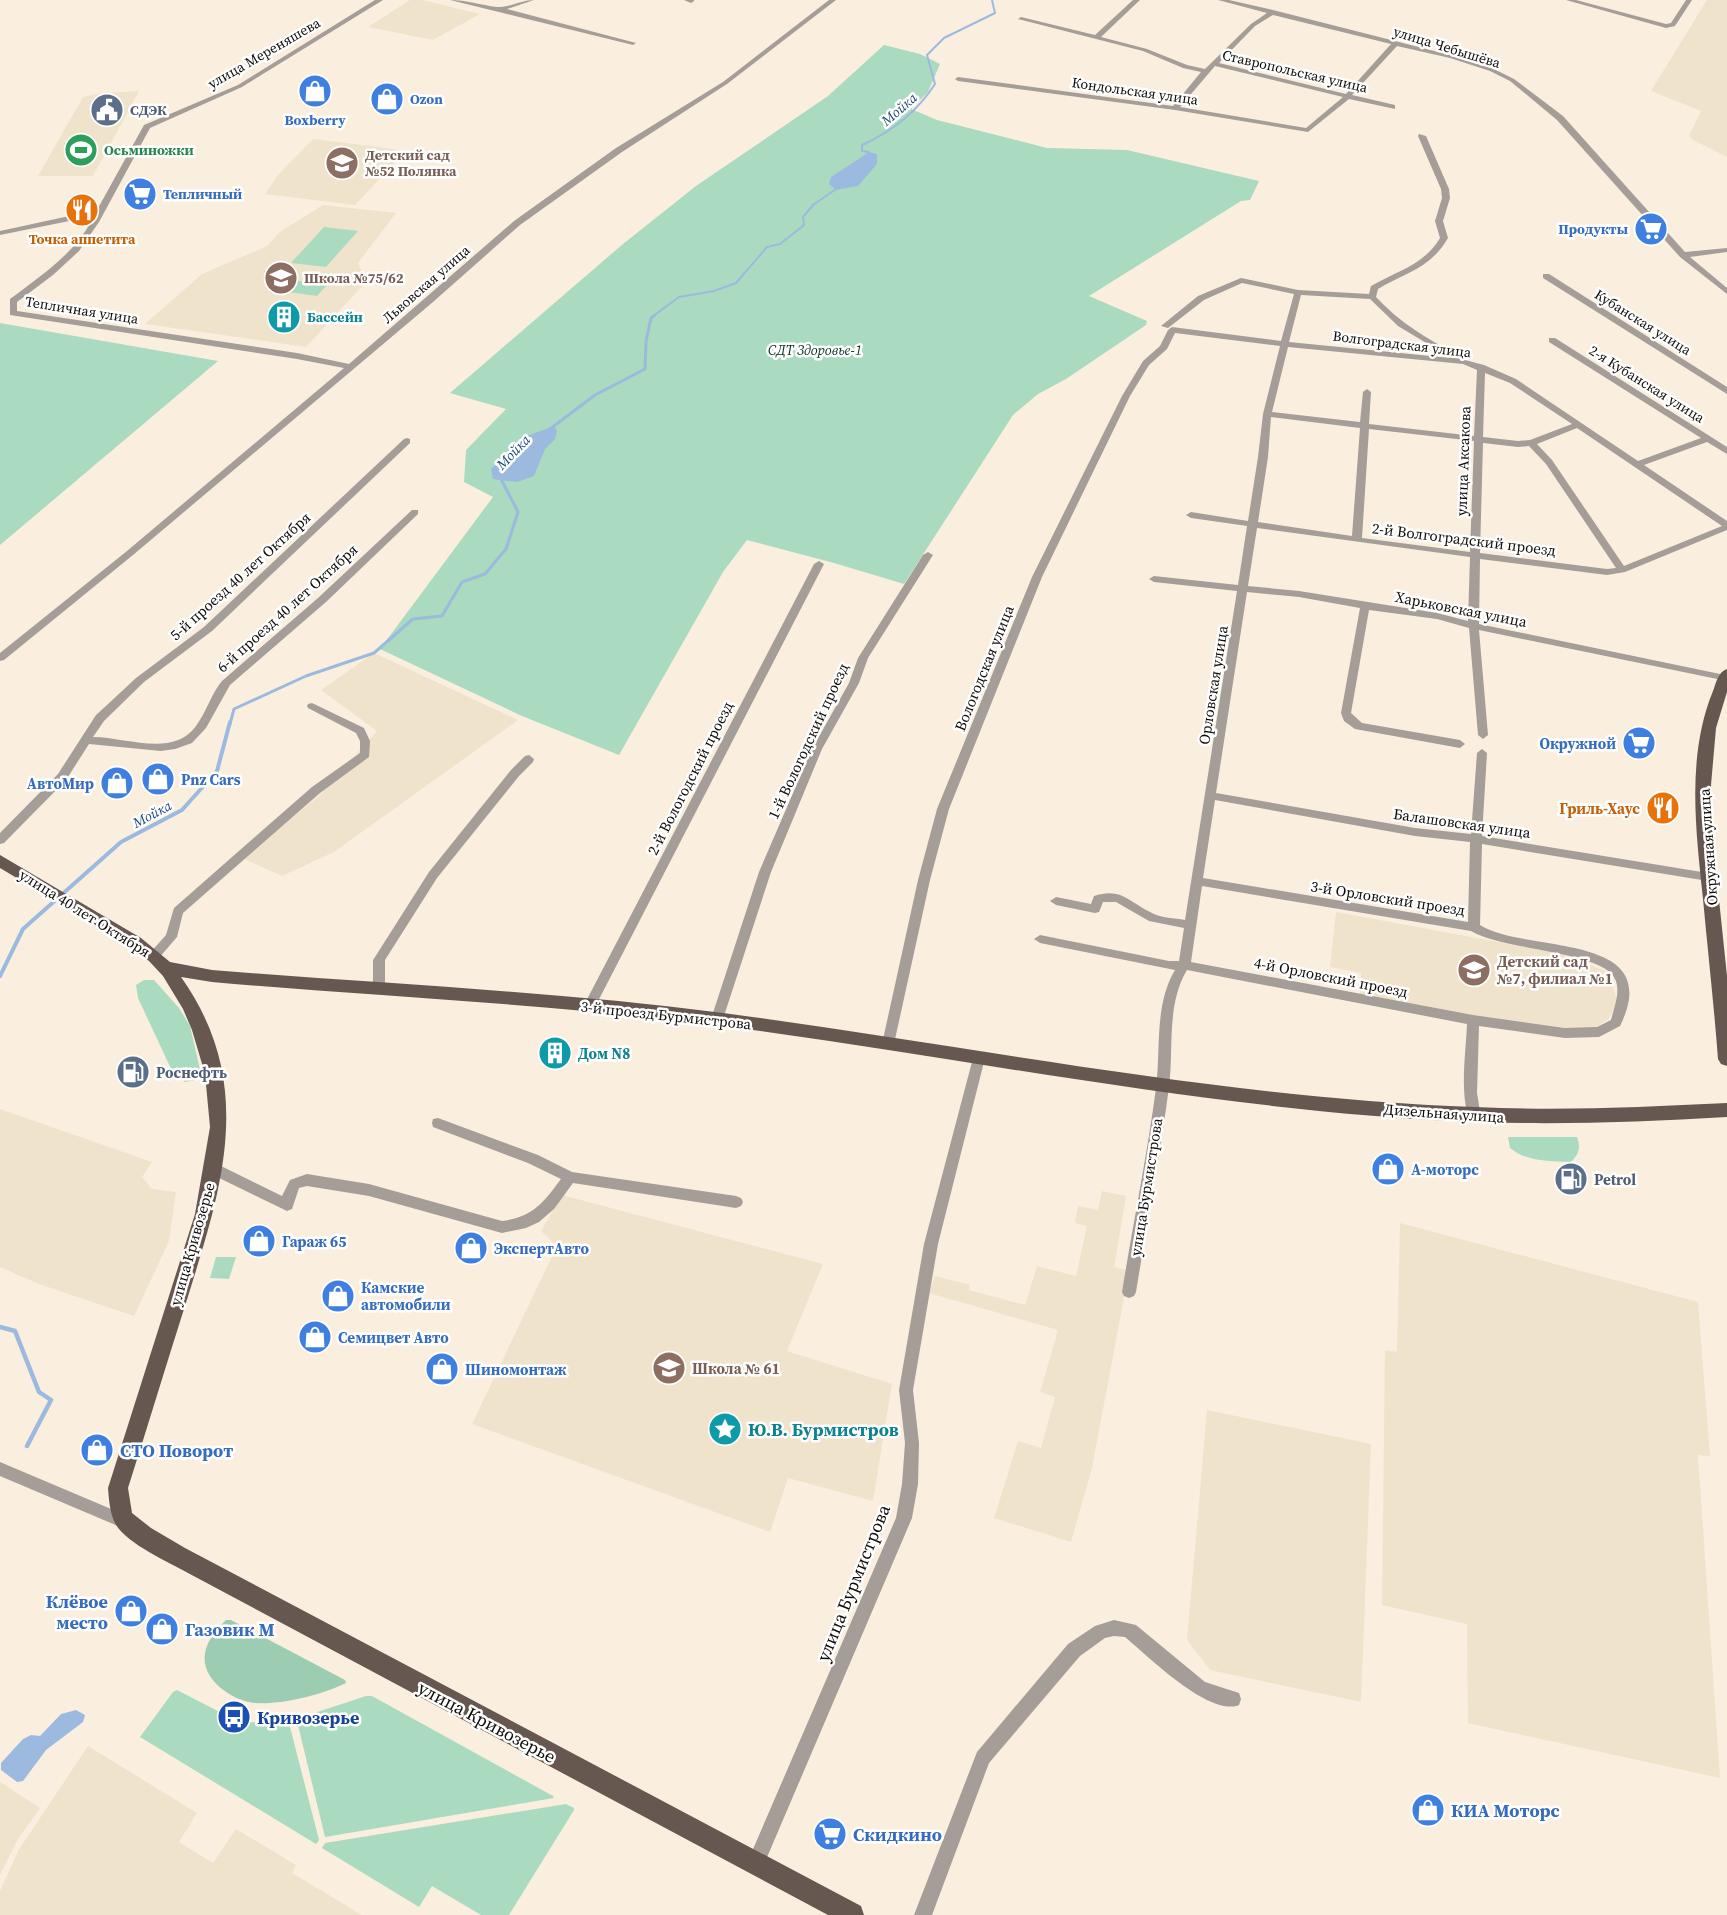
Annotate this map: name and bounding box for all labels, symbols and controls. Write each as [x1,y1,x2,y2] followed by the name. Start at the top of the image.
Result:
[204,12,325,93] street label: улица Мереняшева
[1391,21,1504,73] street label: улица Чебышёва
[1220,45,1370,98] street label: Ставропольская улица
[1071,72,1200,110] street label: Кондольская улица
[297,73,333,109] shop icon: Boxberry
[369,81,405,117] shop icon: Ozon
[876,87,922,131] water label: Мойка
[410,89,443,109] place label: Ozon
[89,92,125,128] public building icon: СДЭК
[130,100,167,120] place label: СДЭК
[284,110,346,130] place label: Boxberry
[63,132,99,168] sports icon: Осьминожки
[104,140,194,160] place label: Осьминожки
[324,145,360,181] school or university icon: Детский сад №52 Полянка
[365,145,457,181] place label: Детский сад №52 Полянка
[122,176,158,212] supermarket icon: Тепличный
[163,184,242,204] place label: Тепличный
[64,192,100,228] restaurant icon: Точка аппетита
[1633,211,1669,247] supermarket icon: Продукты
[1558,219,1628,239] place label: Продукты
[29,229,136,249] place label: Точка аппетита
[378,240,475,328] street label: Львовская улица
[263,260,299,296] school or university icon: Школа №75/62
[304,268,404,288] place label: Школа №75/62
[1591,284,1696,360] street label: Кубанская улица
[24,291,141,329] street label: Тепличная улица
[266,299,302,335] building icon: Бассейн
[307,307,363,327] place label: Бассейн
[1332,326,1473,363] street label: Волгоградская улица
[768,340,862,360] park label: СДТ Здоровье-1
[1585,340,1709,428] street label: 2-я Кубанская улица
[1451,405,1475,516] street label: улица Аксакова
[491,430,535,475] water label: Мойка
[165,507,315,645] street label: 5-й проезд 40 лет Октября
[1371,517,1558,561] street label: 2-й Волгоградский проезд
[212,539,362,677] street label: 6-й проезд 40 лет Октября
[1393,586,1529,632] street label: Харьковская улица
[949,602,1019,734] street label: Вологодская улица
[1193,624,1233,746] street label: Орловская улица
[763,659,854,822] street label: 1-й Вологодский проезд
[642,697,738,858] street label: 2-й Вологодский проезд
[1621,725,1657,761] supermarket icon: Окружной
[1540,733,1616,754] place label: Окружной
[140,761,176,797] shop icon: Pnz Cars
[99,765,135,801] shop icon: АвтоМир
[181,769,241,790] place label: Pnz Cars
[27,773,94,794] place label: АвтоМир
[1693,788,1723,906] street label: Окружная улица
[1645,790,1681,826] restaurant icon: Гриль-Хаус
[128,795,176,833] water label: Мойка
[1559,798,1640,819] place label: Гриль-Хаус
[1392,803,1532,843] street label: Балашовская улица
[15,864,155,962] street label: улица 40 лет Октября
[1309,875,1467,921] street label: 3-й Орловский проезд
[1496,951,1613,989] place label: Детский сад №7, филиал №1
[1252,952,1410,1002] street label: 4-й Орловский проезд
[1456,952,1492,988] school or university icon: Детский сад №7, филиал №1
[580,996,753,1034] street label: 3-й проезд Бурмистрова
[537,1035,573,1071] building icon: Дом N8
[578,1043,630,1064] place label: Дом N8
[115,1054,151,1090] fuel station icon: Роснефть
[156,1062,227,1083] place label: Роснефть
[1383,1098,1505,1128] street label: Дизельная улица
[1125,1116,1167,1258] street label: улица Бурмистрова
[1370,1151,1406,1187] shop icon: А-моторс
[1411,1159,1479,1180] place label: А-моторс
[1553,1161,1589,1197] fuel station icon: Petrol
[1594,1169,1636,1190] place label: Petrol
[164,1180,220,1308] street label: улица Кривозерье
[241,1223,277,1259] shop icon: Гараж 65
[453,1230,489,1266] shop icon: ЭкспертАвто
[282,1231,346,1252] place label: Гараж 65
[494,1238,590,1259] place label: ЭкспертАвто
[361,1277,451,1315] place label: Камские автомобили
[320,1278,356,1314] shop icon: Камские автомобили
[297,1319,333,1355] shop icon: Семицвет Авто
[338,1327,449,1348] place label: Семицвет Авто
[651,1350,687,1386] school or university icon: Школа № 61
[424,1351,460,1387] shop icon: Шиномонтаж
[692,1358,780,1379] place label: Школа № 61
[465,1359,567,1380] place label: Шиномонтаж
[707,1411,743,1447] place icon: Ю.В. Бурмистров
[748,1417,899,1442] place label: Ю.В. Бурмистров
[79,1432,115,1468] shop icon: СТО Поворот
[120,1438,233,1463] place label: СТО Поворот
[810,1500,896,1665] street label: улица Бурмистрова
[46,1589,108,1635] place label: Клёвое место
[113,1593,149,1629] shop icon: Клёвое место
[144,1611,180,1647] shop icon: Газовик М
[185,1617,275,1642] place label: Газовик М
[414,1675,560,1769] street label: улица Кривозерье
[216,1699,252,1735] bus stop icon: Кривозерье
[257,1705,359,1730] place label: Кривозерье
[1410,1792,1446,1828] shop icon: КИА Моторс
[1451,1798,1560,1823] place label: КИА Моторс
[812,1816,848,1852] supermarket icon: Скидкино
[853,1822,942,1847] place label: Скидкино

